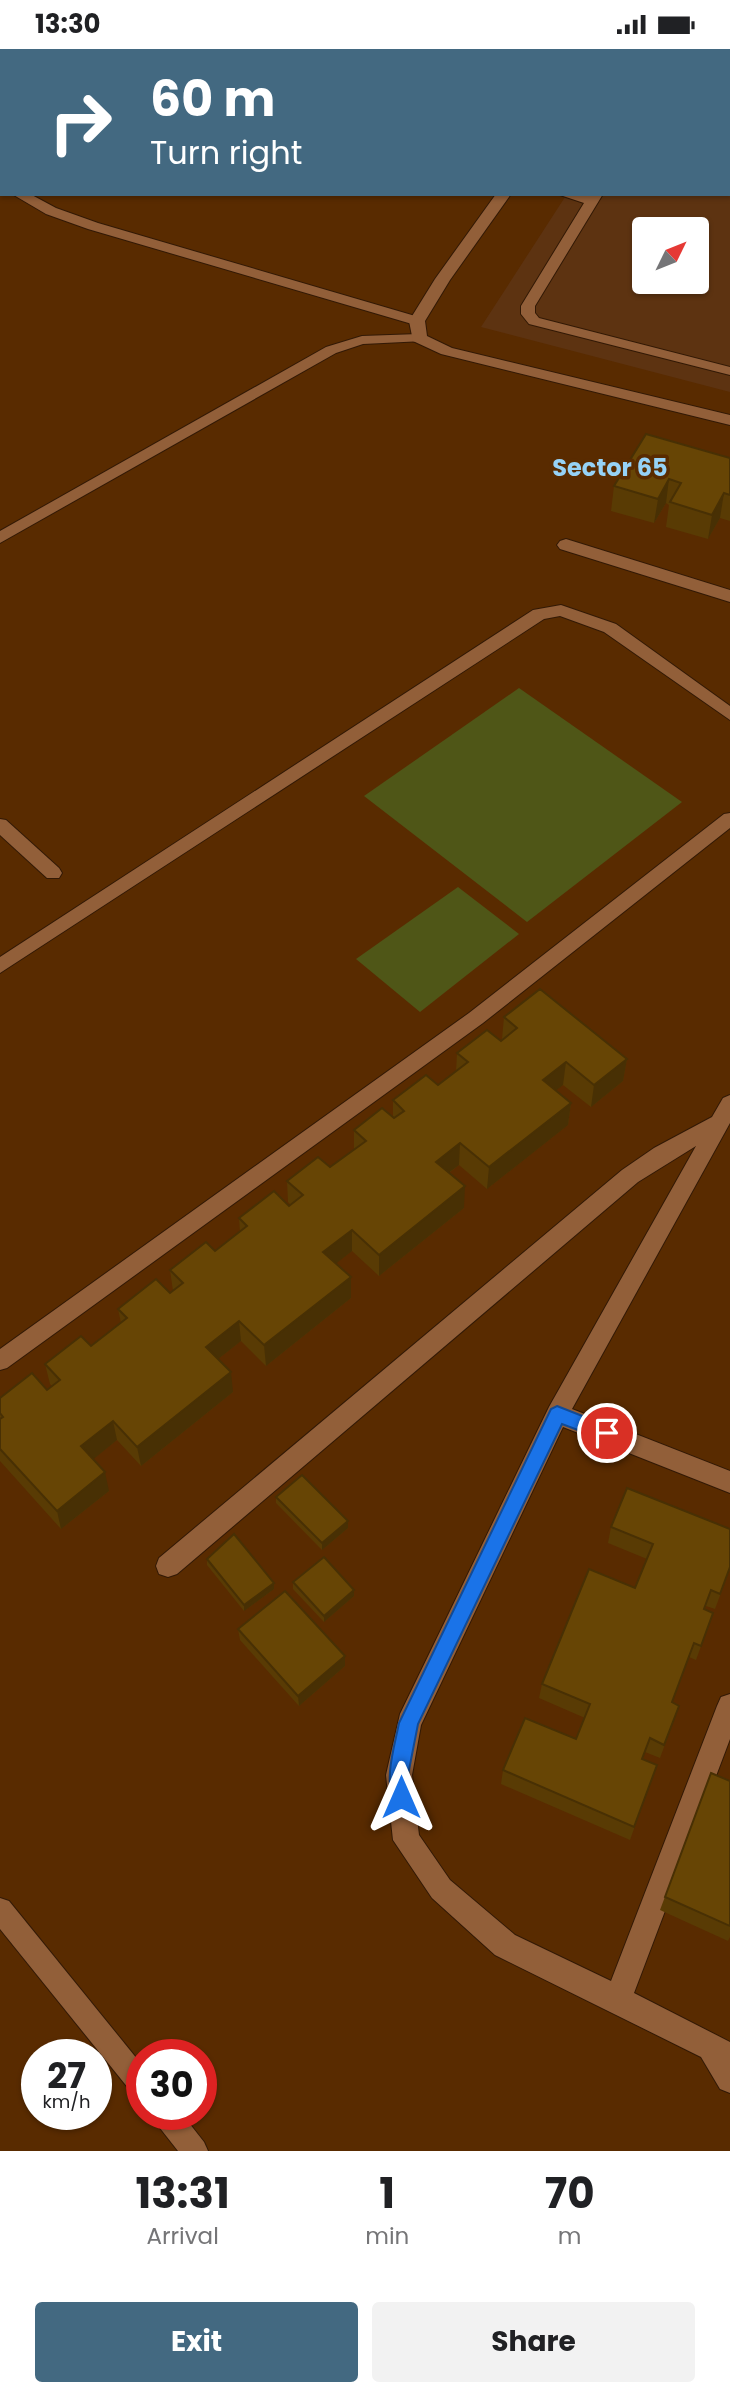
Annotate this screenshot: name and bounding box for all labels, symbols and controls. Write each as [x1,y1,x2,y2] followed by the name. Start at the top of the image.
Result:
[35,6,101,42] text: 13:30
[150,65,275,133] text: 60 m
[35,77,126,168] icon: right
[150,130,302,175] text: Turn right
[632,217,709,294] north arrow
[632,217,709,294] map controls
[552,451,668,484] district label: Sector 65
[577,1403,637,1463] pin
[588,1414,626,1452] icon: arrive
[364,1760,438,1834] position arrow
[126,2039,217,2130] speed limit sign: 30
[47,2051,86,2100] text: 27
[43,2089,90,2114] text: km/h
[135,2164,230,2223] text: 13:31
[379,2164,395,2223] text: 1
[545,2164,595,2223] text: 70
[146,2220,219,2252] text: Arrival
[365,2220,409,2252] text: min
[558,2220,581,2252] text: m
[35,2302,358,2382] button: Exit
[372,2302,695,2382] button: Share

